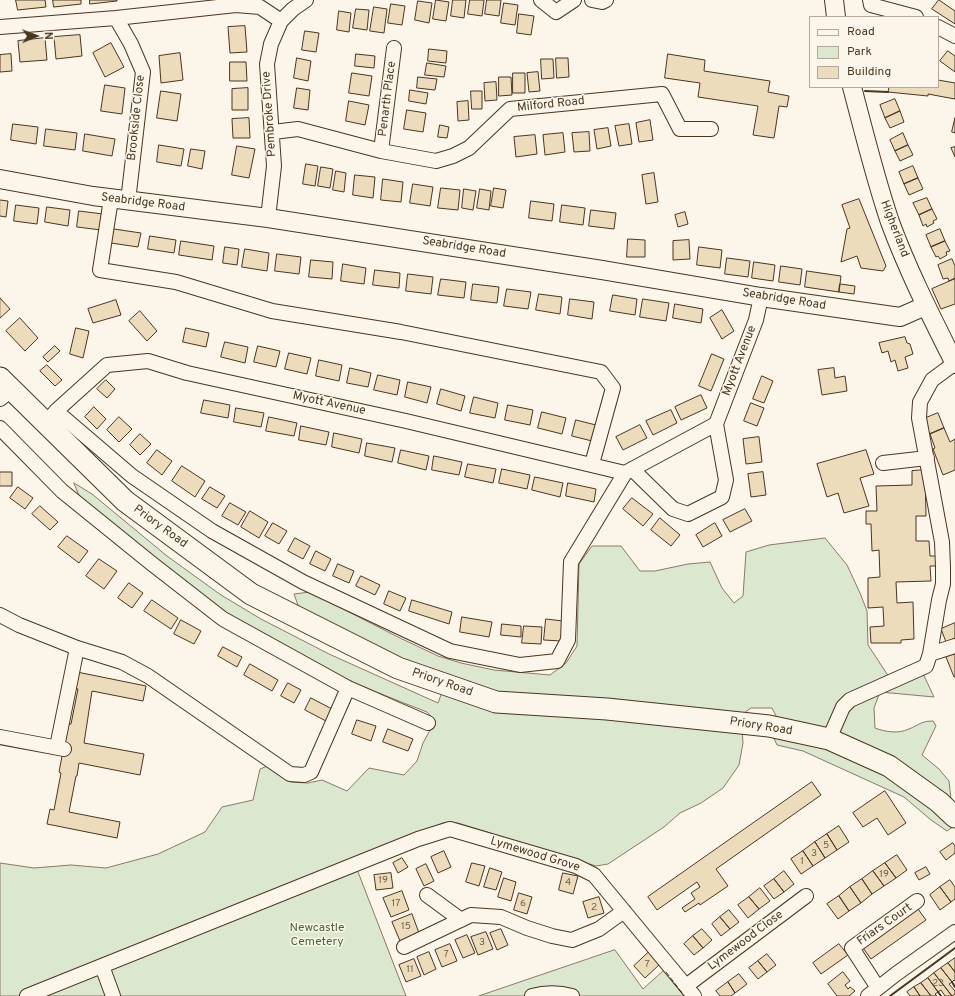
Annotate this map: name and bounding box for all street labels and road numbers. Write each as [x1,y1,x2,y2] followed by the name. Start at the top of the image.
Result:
[376,60,400,138] street label: Penarth Place
[260,71,280,157] street label: Pembroke Drive
[125,74,149,162] street label: Brookside Close
[516,94,586,116] street label: Milford Road
[100,191,186,215] street label: Seabridge Road
[877,199,911,259] street label: Higherland
[421,234,507,262] street label: Seabridge Road
[741,286,827,314] street label: Seabridge Road
[720,324,760,398] street label: Myott Avenue
[291,389,367,419] street label: Myott Avenue
[130,502,190,552] street label: Priory Road
[410,666,474,700] street label: Priory Road
[728,715,794,739] street label: Priory Road
[488,835,582,875] street label: Lymewood Grove
[855,901,915,949] street label: Friars Court
[705,908,787,974] street label: Lymewood Close

